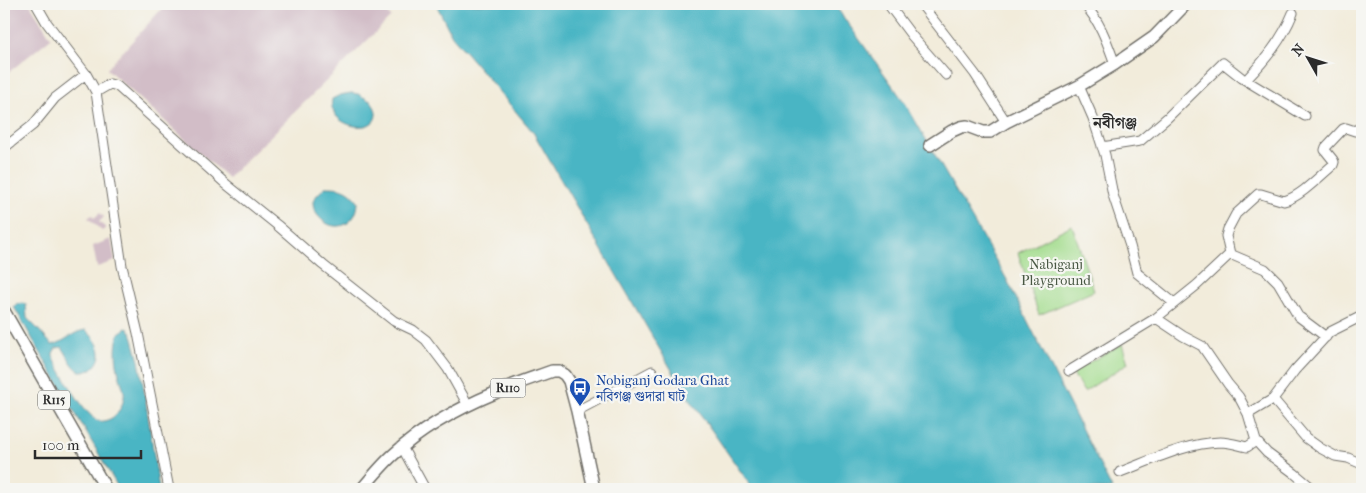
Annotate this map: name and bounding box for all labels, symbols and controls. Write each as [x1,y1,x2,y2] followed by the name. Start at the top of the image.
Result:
[1284,32,1334,82] north arrow
[1288,40,1308,60] text: N
[1092,113,1137,132] district label: নবীগঞ্জ
[1021,256,1091,289] park label: Nabiganj Playground
[595,372,729,405] place label: Nobiganj Godara Ghat নবিগঞ্জ গুদারা ঘাট
[568,376,592,407] bus stop icon: Nobiganj Godara Ghat নবিগঞ্জ গুদারা ঘাট
[490,378,526,398] road number: R110
[38,390,70,410] road number: R115
[35,428,141,460] scale bar
[42,436,80,454] text: 100 m

